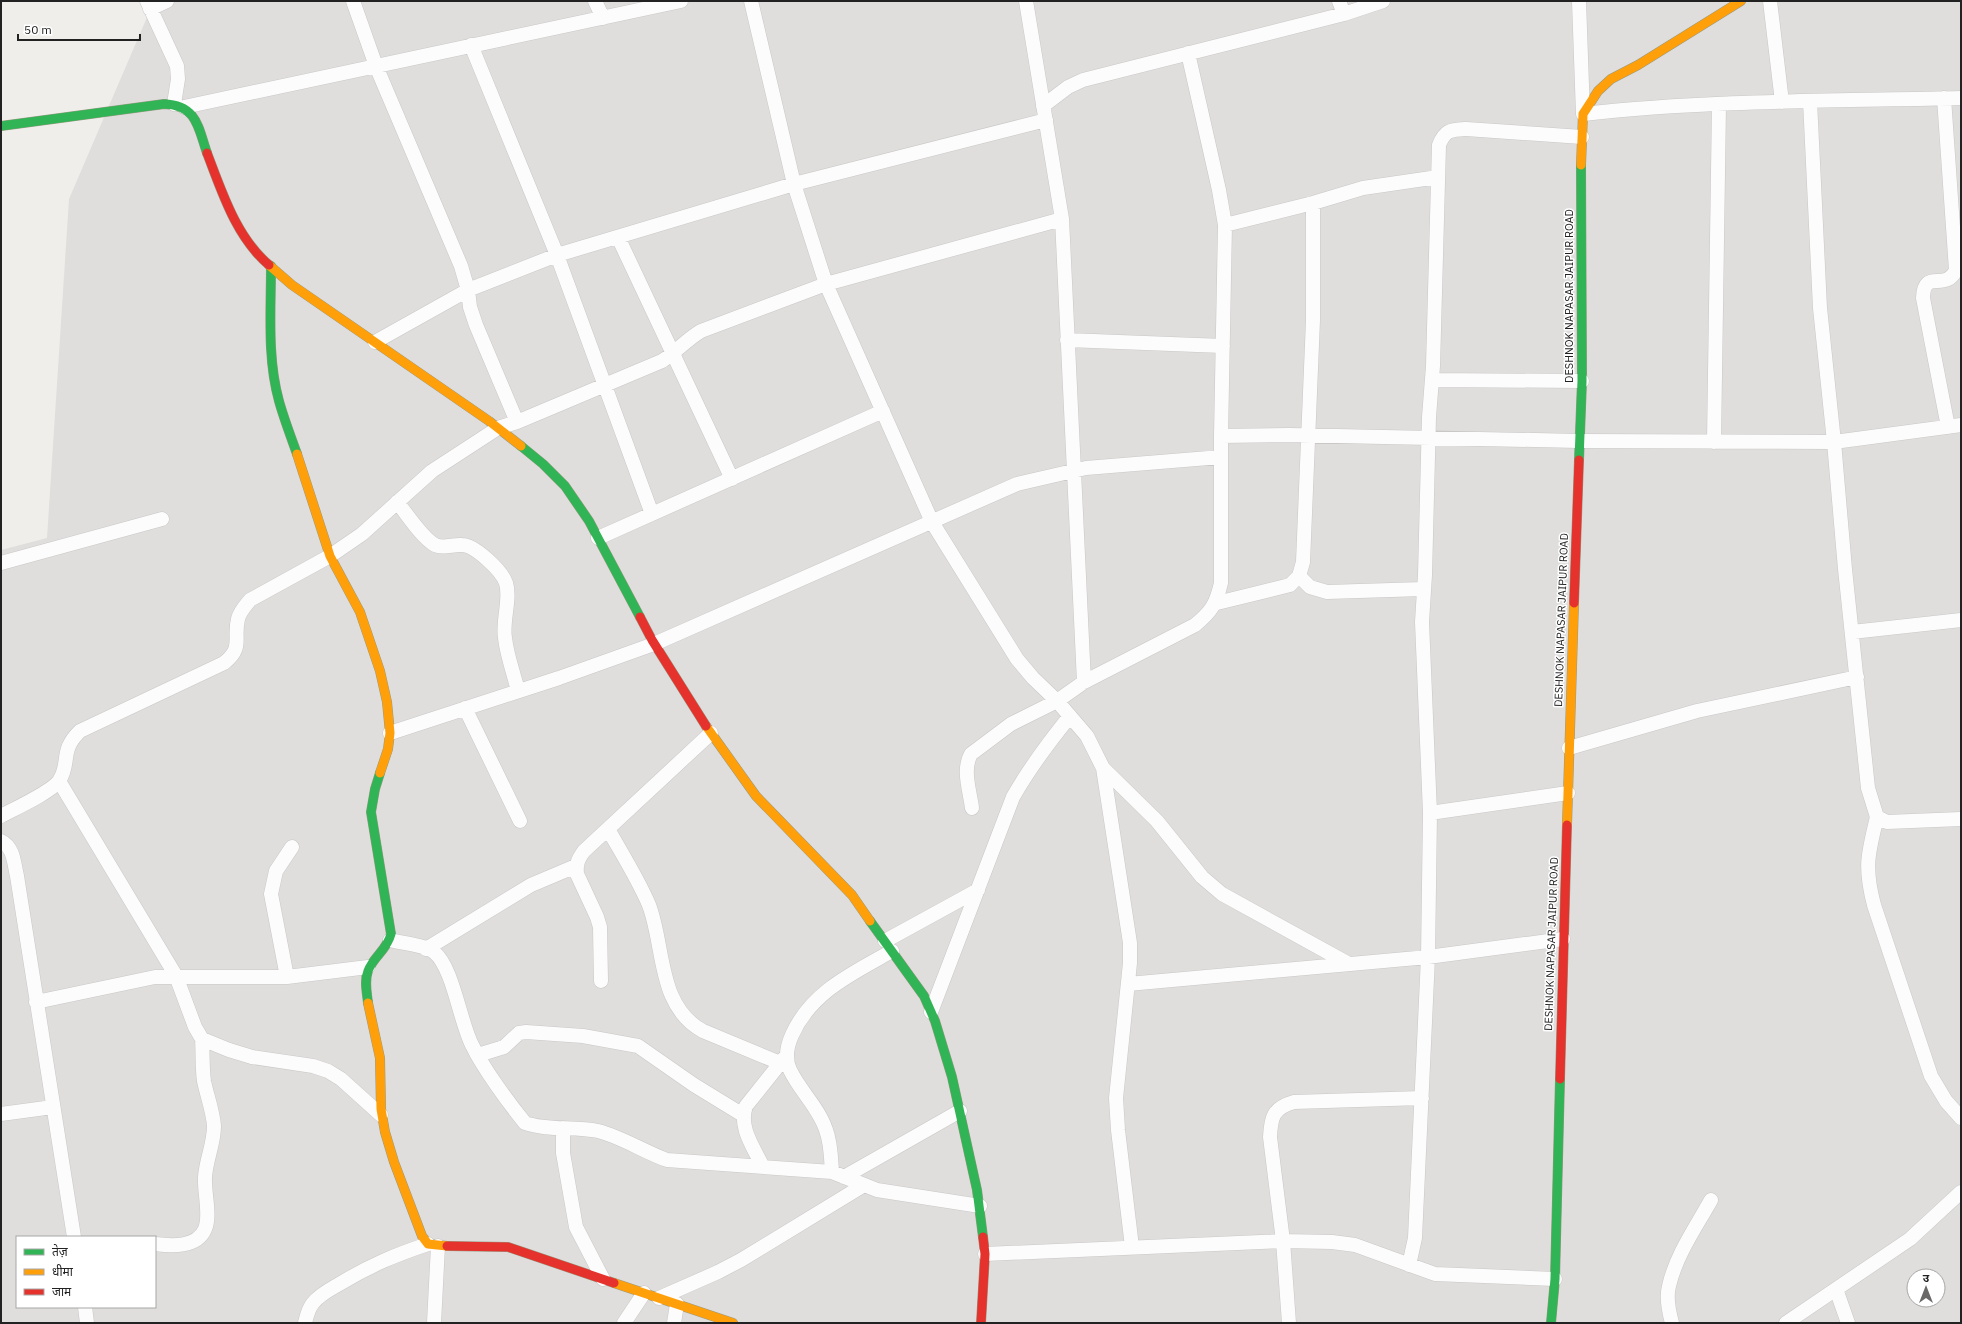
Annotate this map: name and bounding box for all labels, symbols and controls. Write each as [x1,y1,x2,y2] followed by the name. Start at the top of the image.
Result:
[18,16,140,42] scale bar
[24,22,52,37] text: 50 m
[1562,209,1576,383] street label: DESHNOK NAPASAR JAIPUR ROAD
[1551,533,1571,707] street label: DESHNOK NAPASAR JAIPUR ROAD
[1541,857,1561,1031] street label: DESHNOK NAPASAR JAIPUR ROAD
[16,1236,156,1308] legend
[52,1244,69,1259] text: तेज़
[52,1264,74,1279] text: धीमा
[1906,1268,1946,1308] north arrow
[1923,1271,1930,1285] text: उ
[52,1284,72,1299] text: जाम

